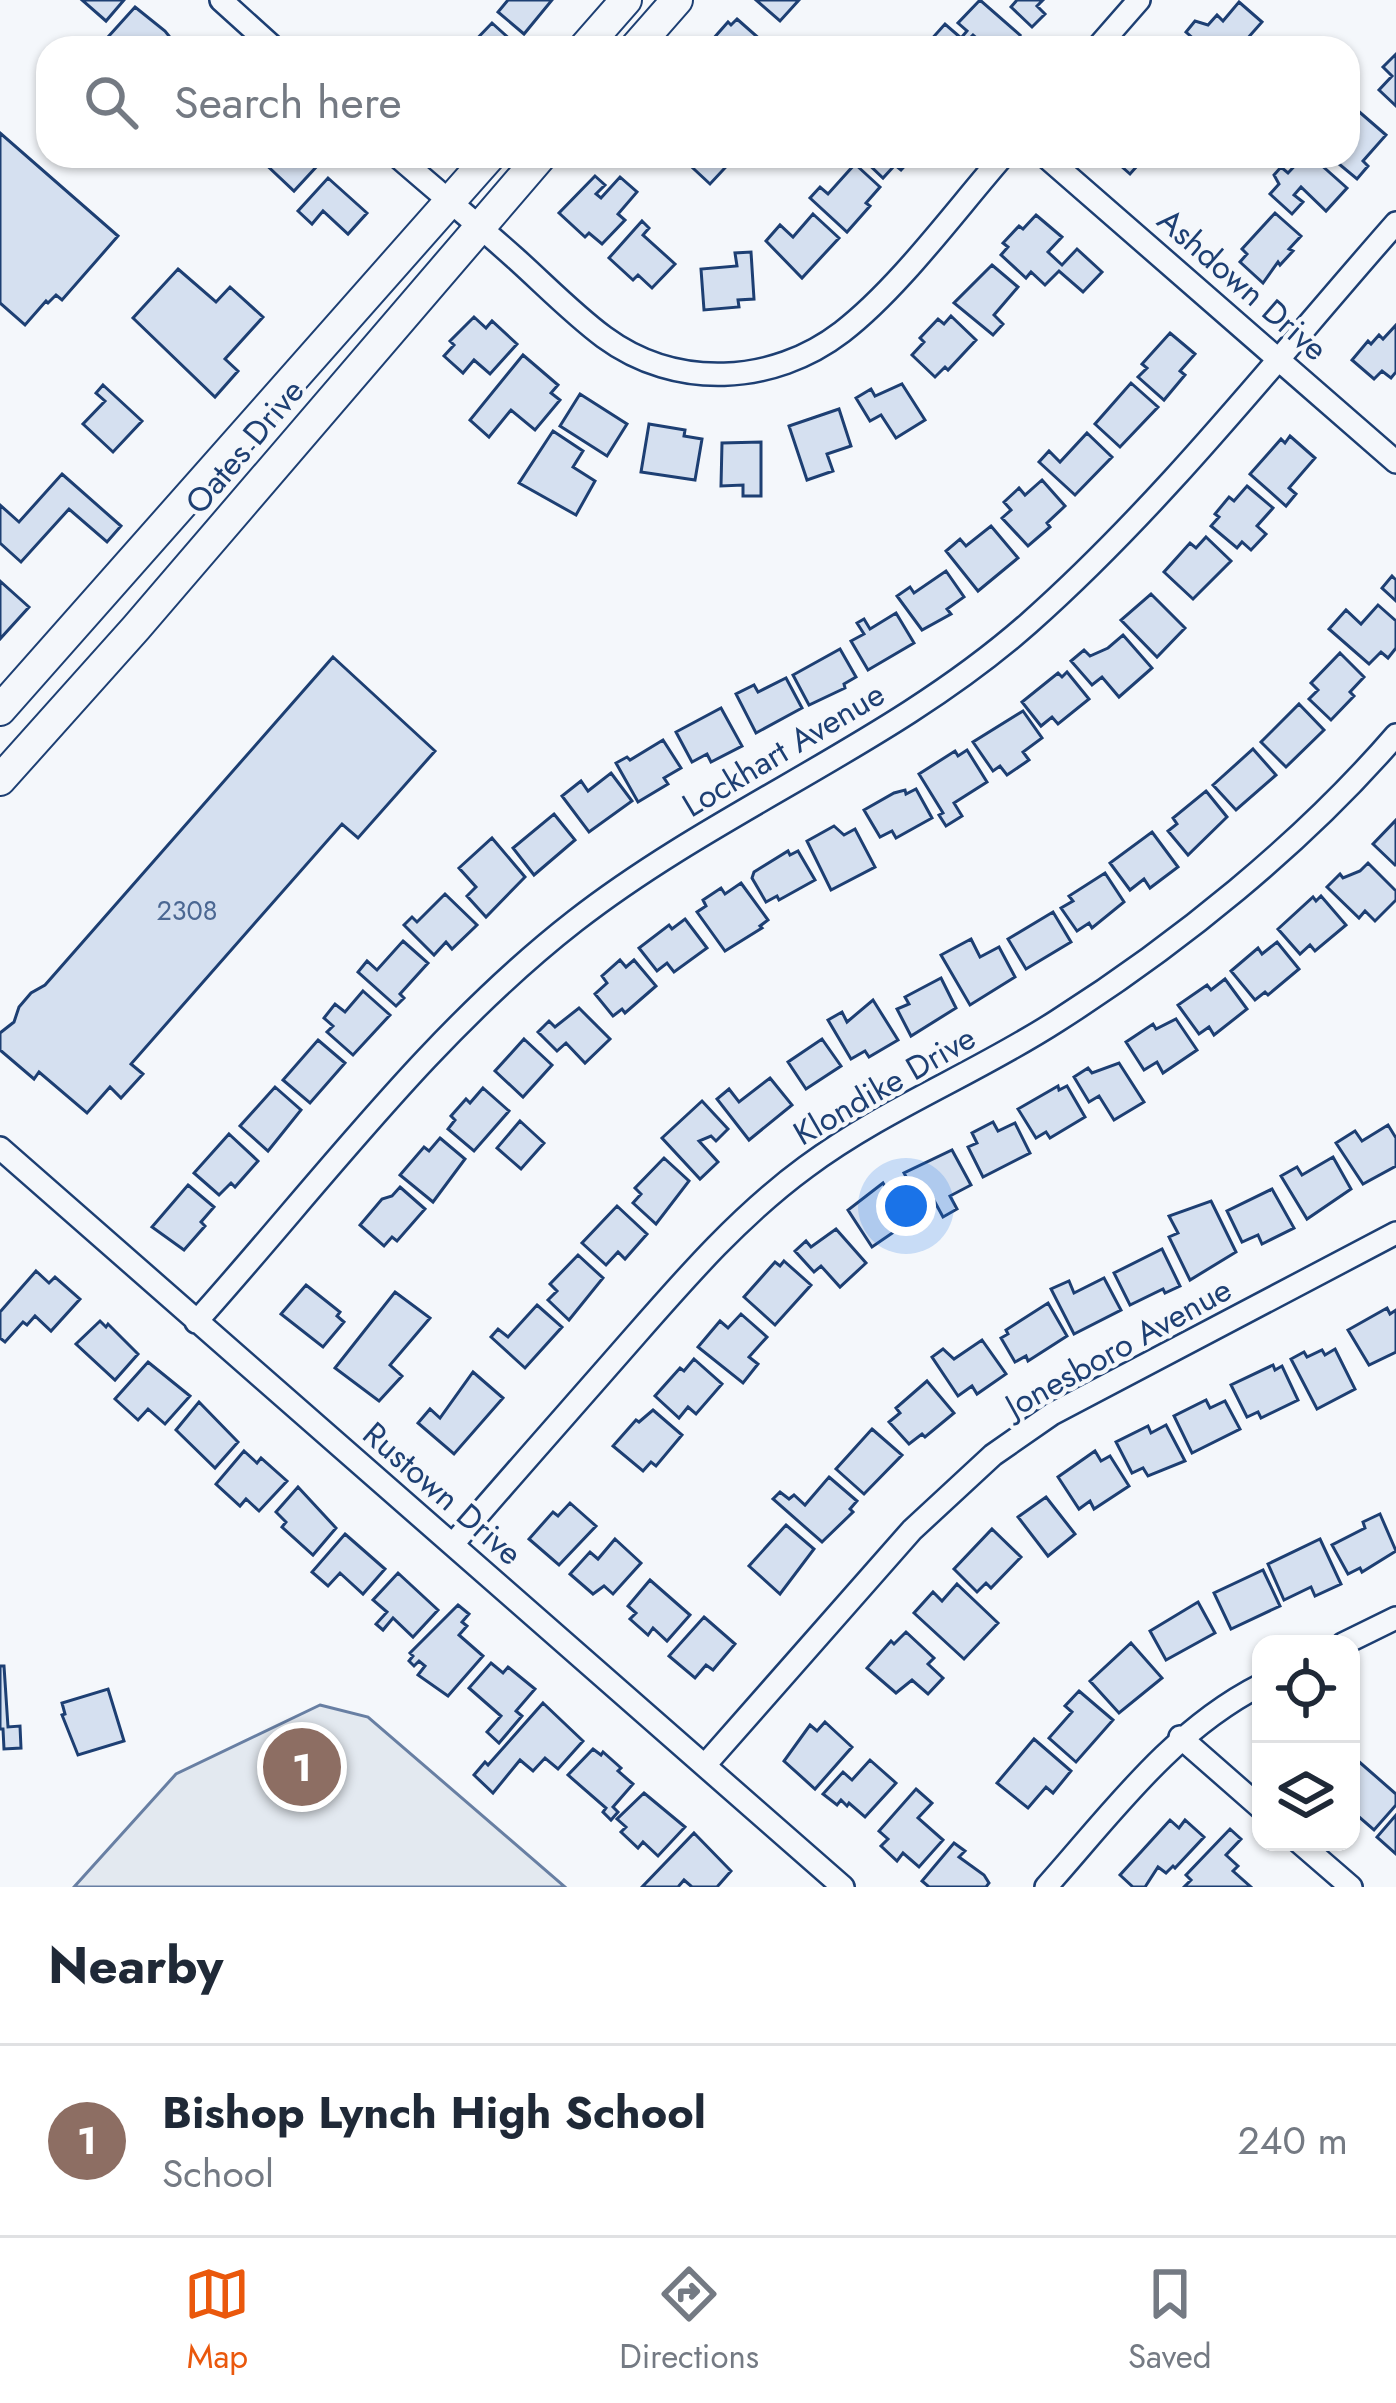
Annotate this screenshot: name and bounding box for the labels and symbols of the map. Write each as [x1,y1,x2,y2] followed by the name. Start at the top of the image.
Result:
[1147,197,1338,372] street label: Ashdown Drive
[174,369,315,524] street label: Oates Drive
[673,670,893,828] street label: Lockhart Avenue
[156,891,218,930] house number: 2308
[784,1014,984,1157] street label: Klondike Drive
[876,1176,936,1236] your location
[993,1266,1240,1431] street label: Jonesboro Avenue
[353,1411,533,1576] street label: Rustown Drive
[263,1722,341,1812] pin: 1

